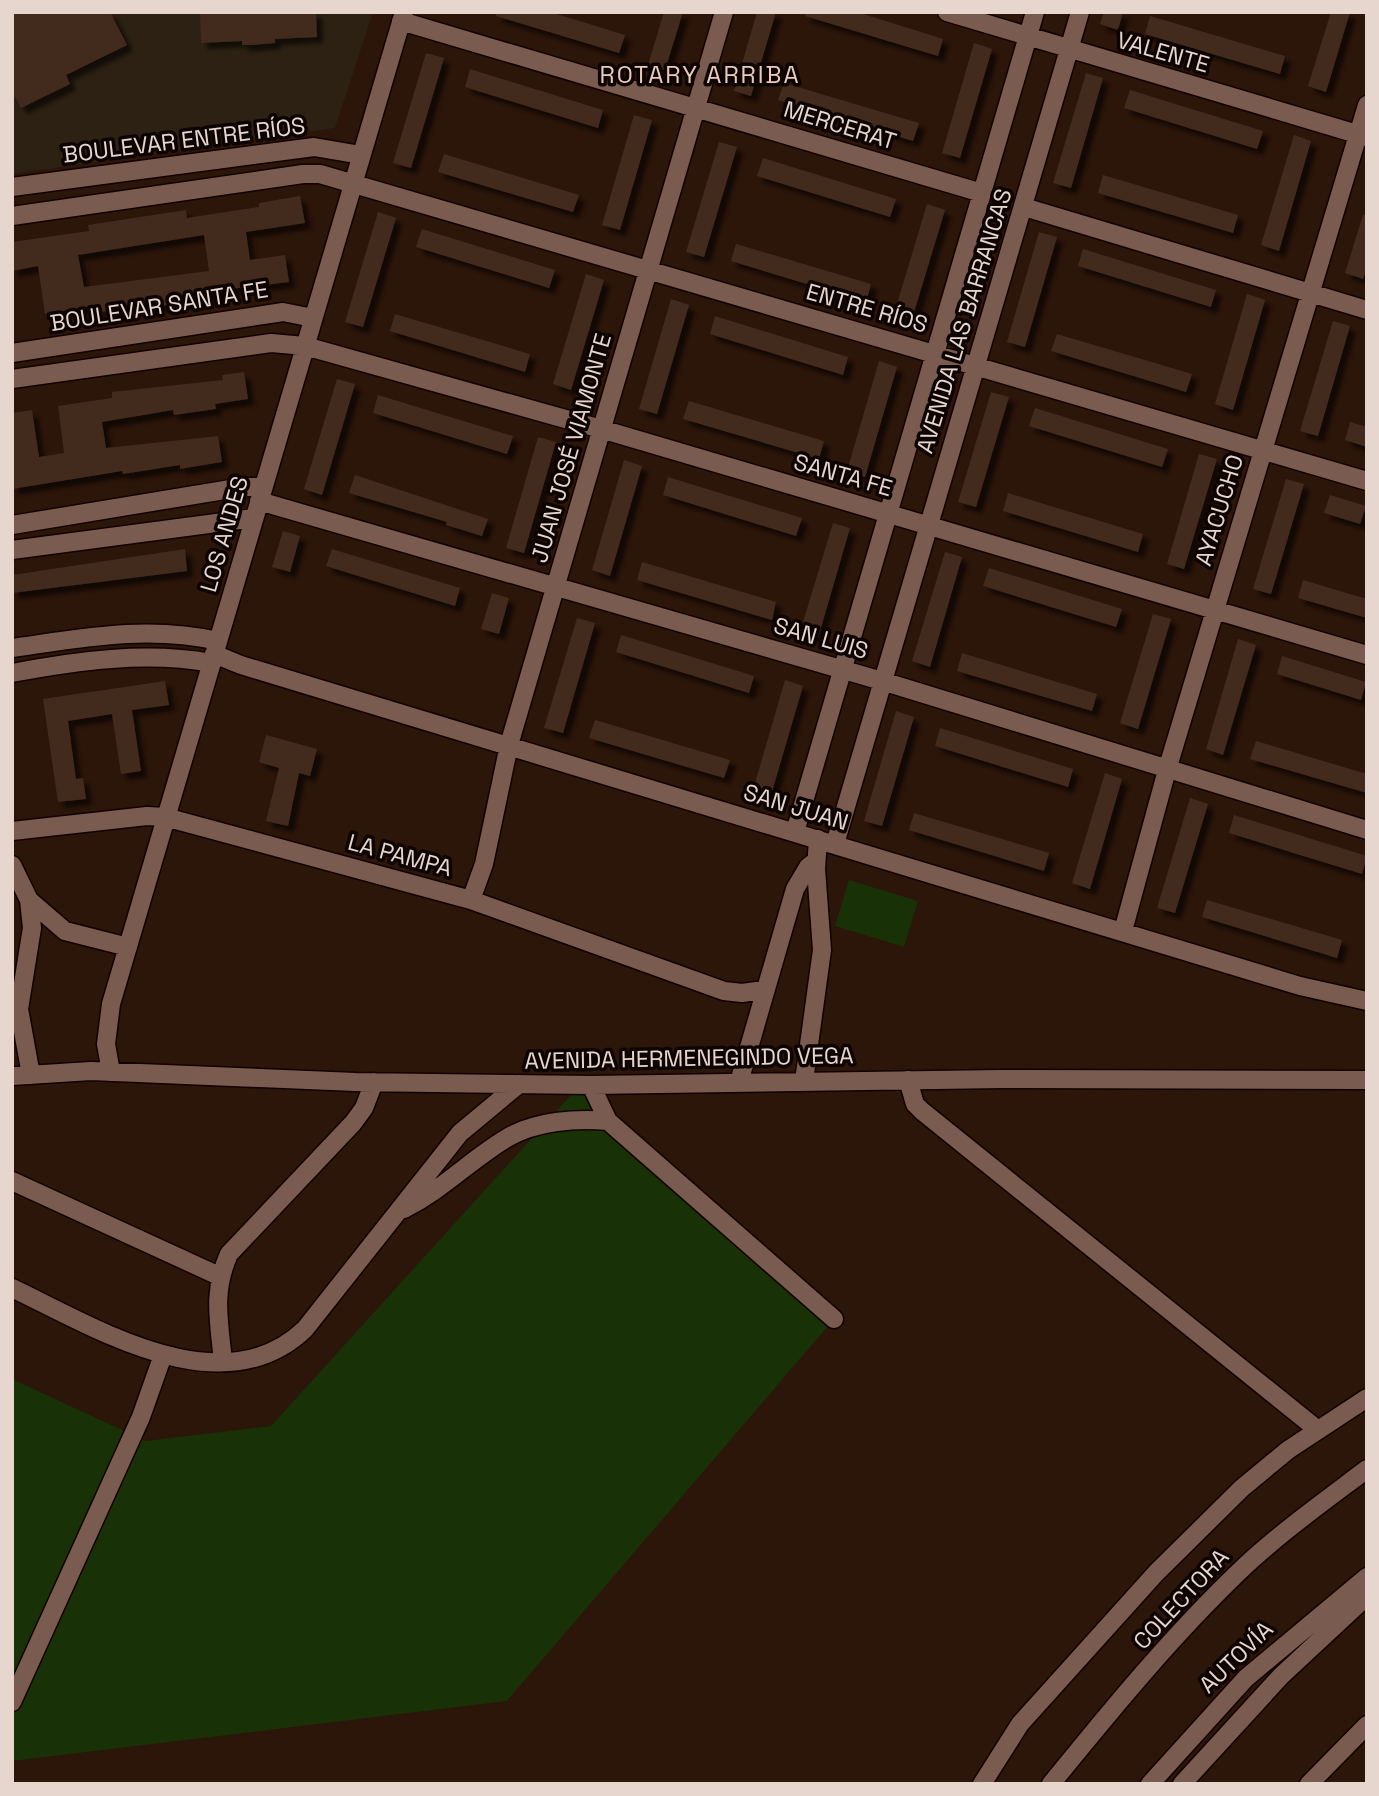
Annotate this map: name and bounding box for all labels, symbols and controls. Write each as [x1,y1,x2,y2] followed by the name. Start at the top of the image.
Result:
[1113,25,1213,79] street label: VALENTE
[599,59,801,90] district label: ROTARY ARRIBA
[780,94,900,156] street label: MERCERAT
[61,110,307,170] street label: BOULEVAR ENTRE RÍOS
[909,185,1019,457] street label: AVENIDA LAS BARRANCAS
[48,274,270,338] street label: BOULEVAR SANTA FE
[803,276,931,340] street label: ENTRE RÍOS
[524,330,618,566] street label: JUAN JOSÉ VIAMONTE
[790,447,896,503] street label: SANTA FE
[1188,451,1250,569] street label: AYACUCHO
[193,473,255,595] street label: LOS ANDES
[770,610,872,666] street label: SAN LUIS
[740,777,852,837] street label: SAN JUAN
[345,827,455,883] street label: LA PAMPA
[524,1040,854,1076] street label: AVENIDA HERMENEGINDO VEGA
[1127,1542,1235,1656] street label: COLECTORA
[1193,1614,1279,1700] street label: AUTOVÍA

